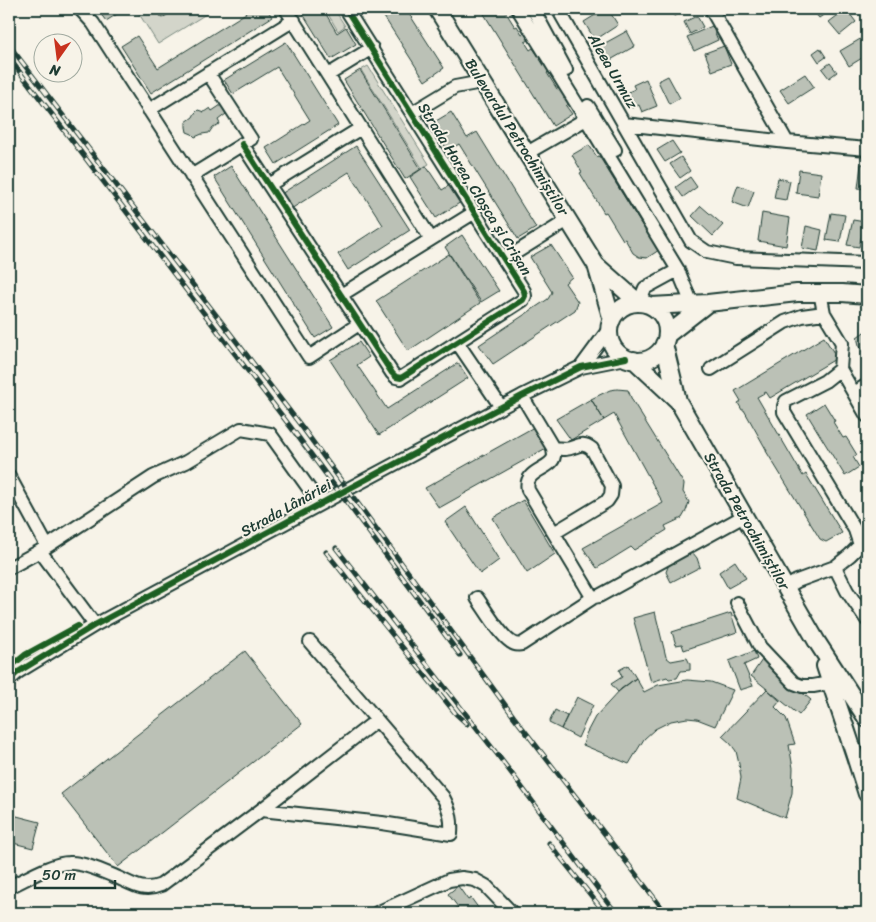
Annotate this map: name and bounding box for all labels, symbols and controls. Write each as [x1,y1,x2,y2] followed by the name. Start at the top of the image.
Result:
[580,27,646,114] street label: Aleea Urmuz
[32,32,82,82] north arrow
[458,53,577,222] street label: Bulevardul Petrochimiștilor
[47,57,64,84] text: N
[411,97,539,281] street label: Strada Horea, Cloșca și Crișan
[697,447,798,596] street label: Strada Petrochimiștilor
[235,472,337,544] street label: Strada Lânăriei
[35,857,115,889] scale bar
[42,862,77,888] text: 50 m

